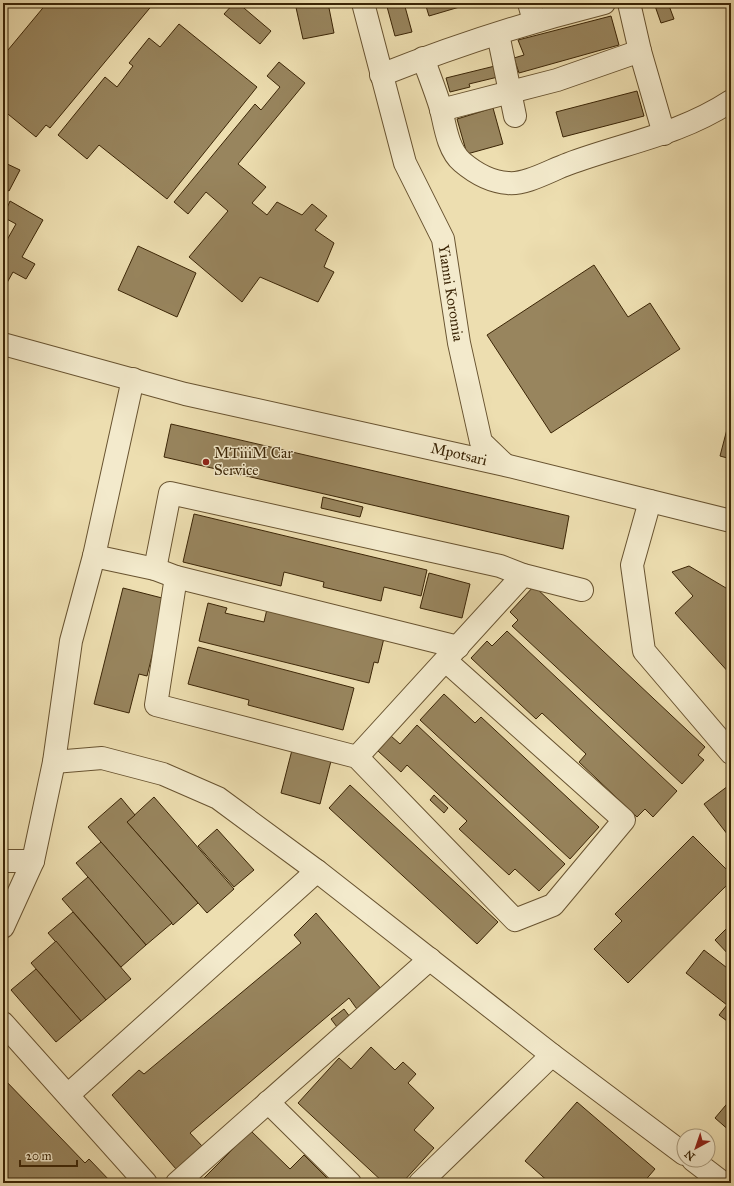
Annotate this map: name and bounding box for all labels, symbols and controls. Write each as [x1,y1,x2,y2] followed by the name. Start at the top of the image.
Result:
[434,243,468,343] street label: Yianni Koromia
[429,439,489,469] street label: Mpotsari
[214,444,293,479] place label: MTiiiM Car Service
[201,457,211,467] marker: MTiiiM Car Service
[676,1128,716,1168] north arrow
[20,1142,77,1168] scale bar
[682,1147,698,1163] text: N
[26,1149,52,1163] text: 20 m

